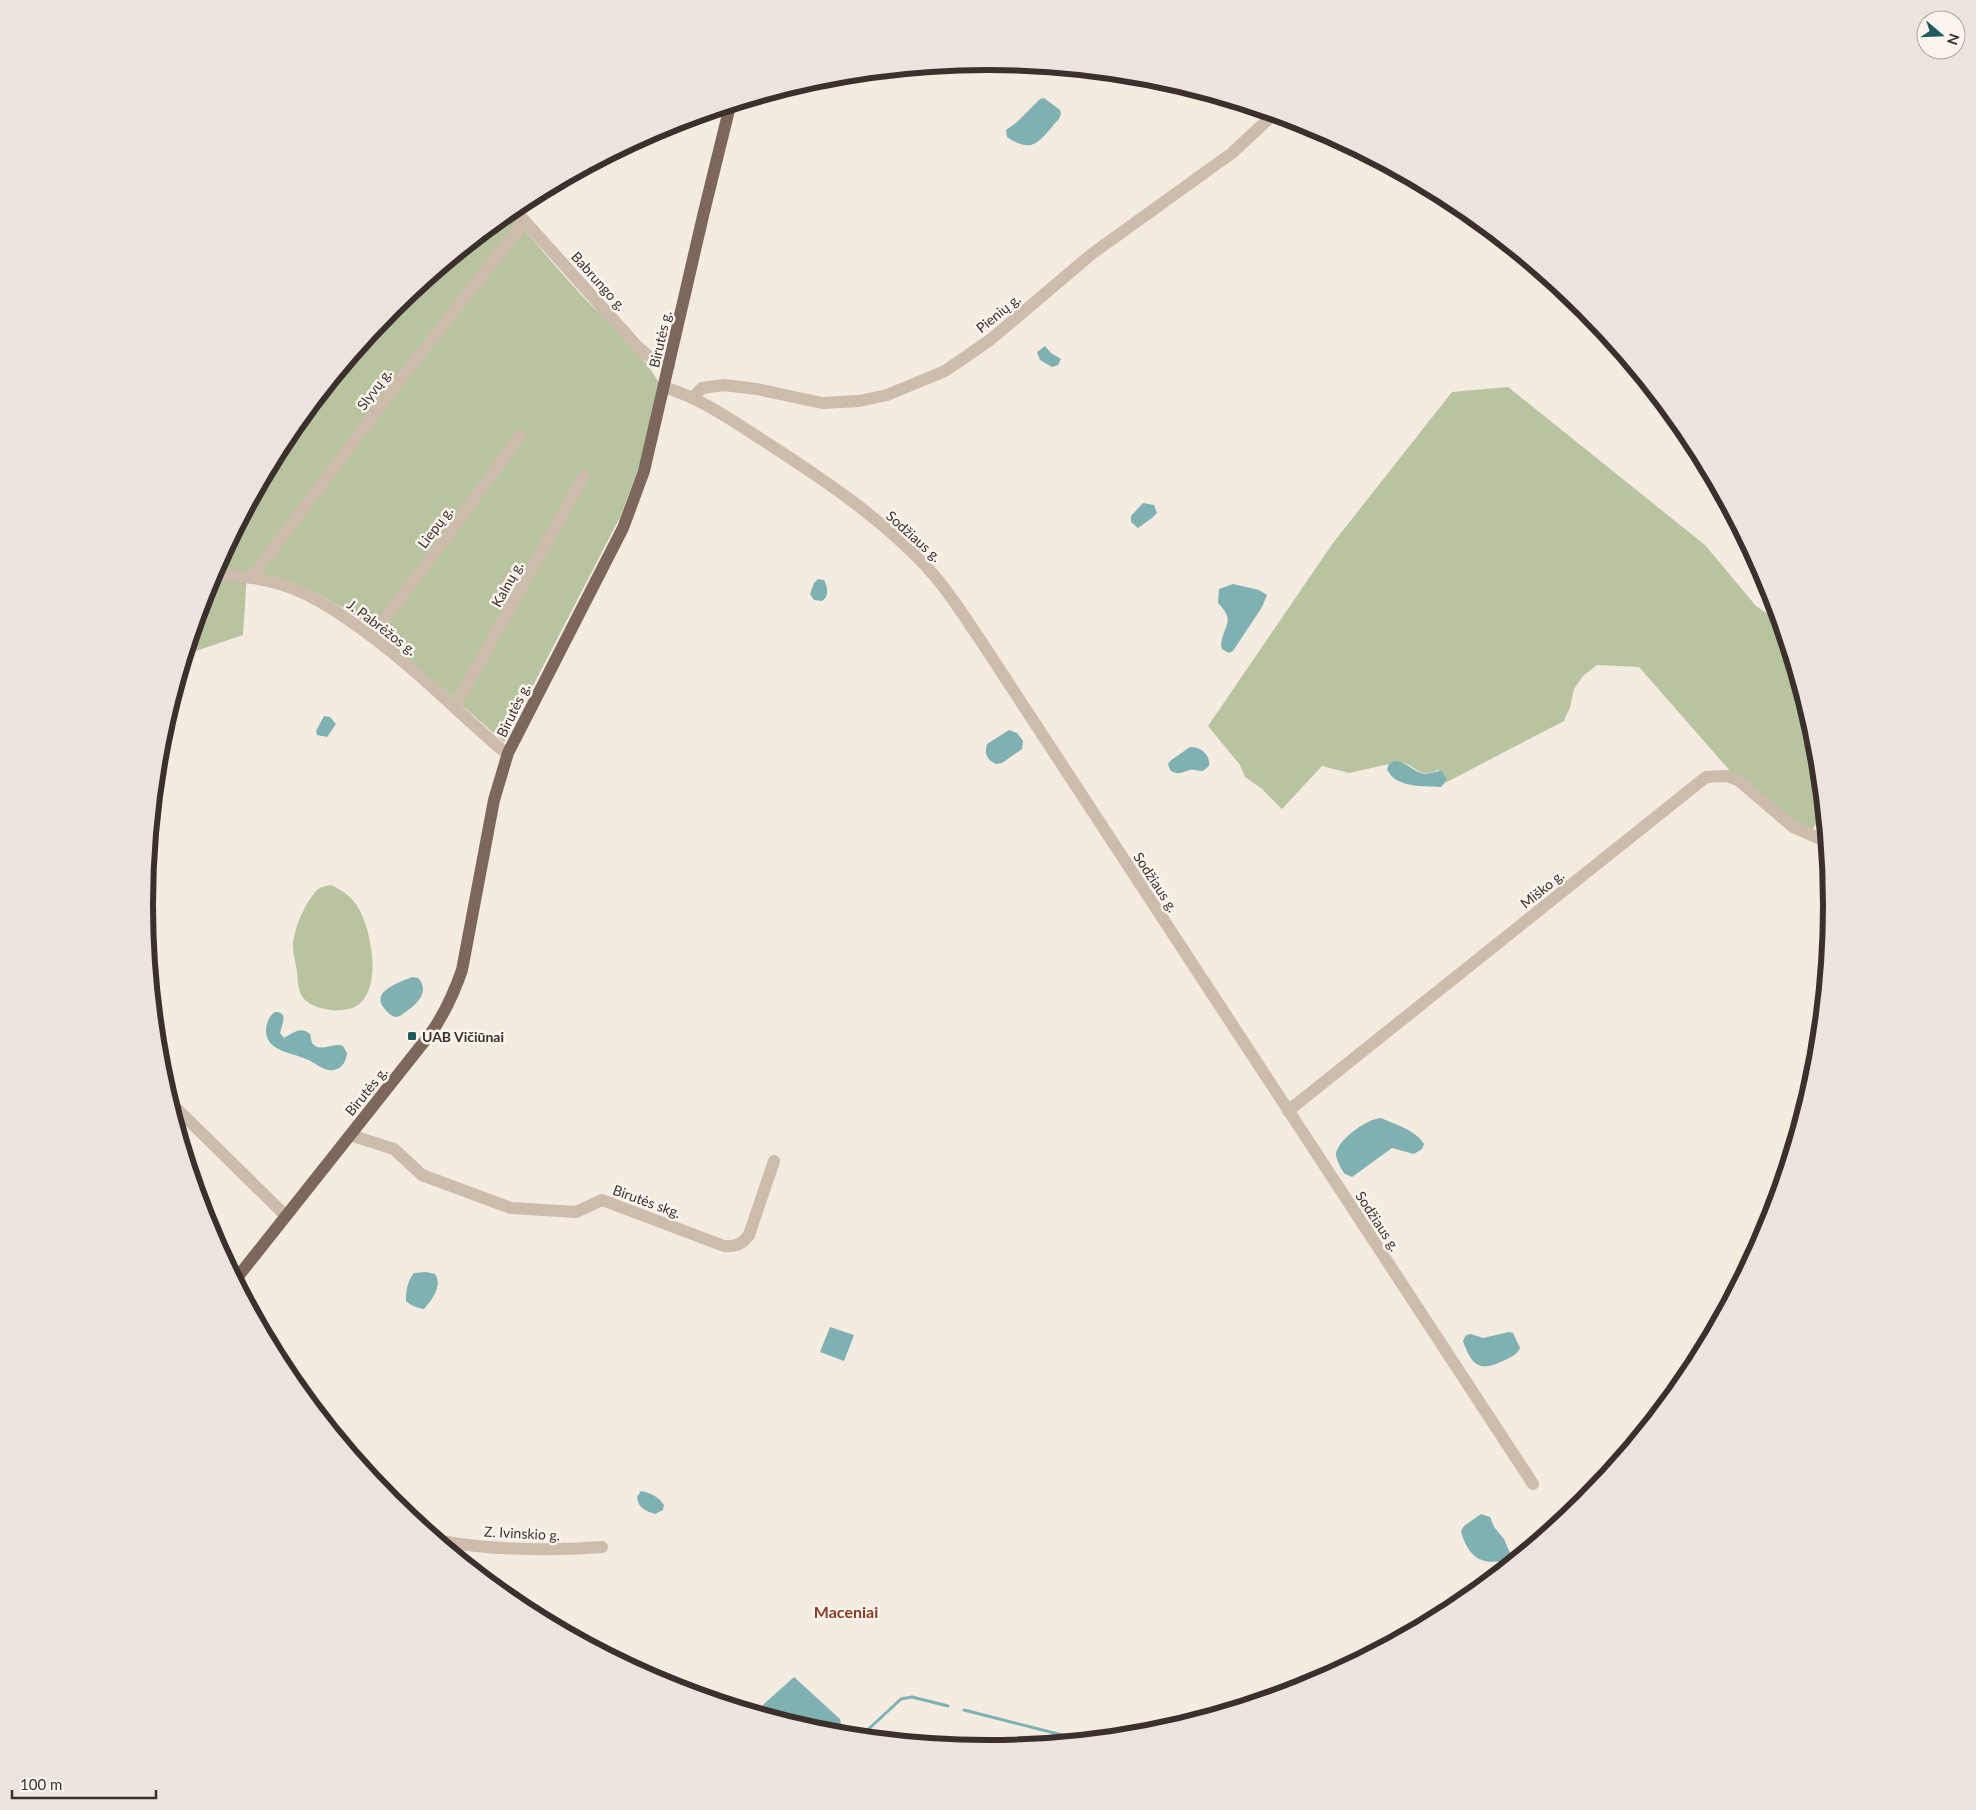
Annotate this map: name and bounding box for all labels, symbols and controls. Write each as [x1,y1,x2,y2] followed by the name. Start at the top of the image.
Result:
[1916,10,1966,60] north arrow
[1944,32,1964,47] text: N
[568,248,630,314] street label: Babrungo g.
[972,290,1024,336] street label: Pienių g.
[645,309,675,369] street label: Birutės g.
[353,365,395,413] street label: Slyvų g.
[414,503,456,551] street label: Liepų g.
[883,507,945,565] street label: Sodžiaus g.
[488,558,526,610] street label: Kalnų g.
[344,595,420,659] street label: J. Pabrėžos g.
[493,680,533,740] street label: Birutės g.
[1130,849,1182,915] street label: Sodžiaus g.
[1517,866,1567,912] street label: Miško g.
[422,1028,504,1045] place label: UAB Vičiūnai
[406,1030,418,1042] marker: UAB Vičiūnai
[341,1063,391,1119] street label: Birutės g.
[611,1181,683,1221] street label: Birutės skg.
[1352,1188,1404,1254] street label: Sodžiaus g.
[484,1523,560,1543] street label: Z. Ivinskio g.
[814,1602,878,1621] district label: Maceniai
[12,1768,156,1800] scale bar
[20,1775,62,1793] text: 100 m

